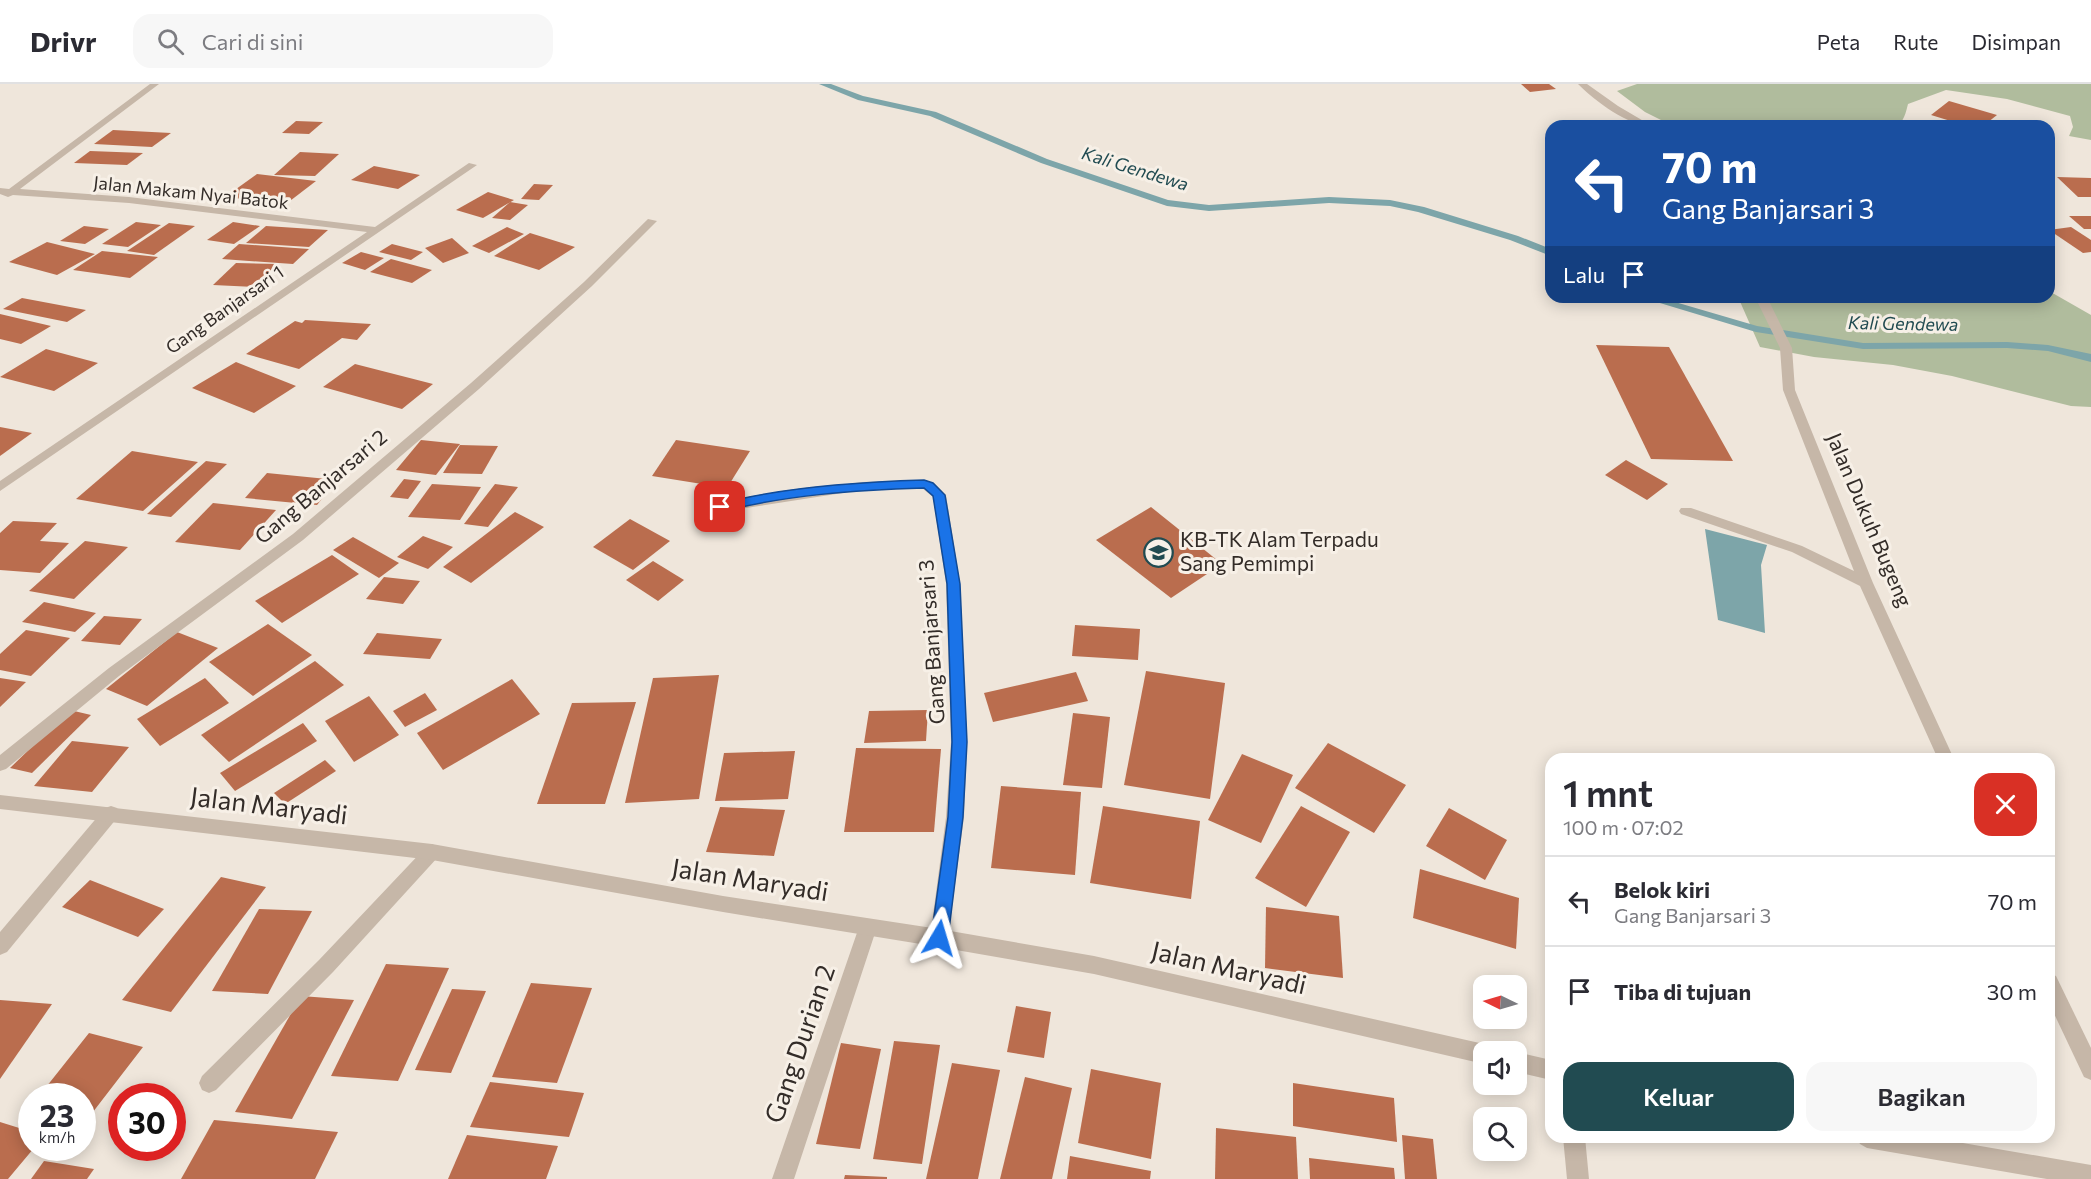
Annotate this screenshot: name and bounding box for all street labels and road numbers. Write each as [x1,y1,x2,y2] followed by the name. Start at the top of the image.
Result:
[92,171,290,213] street label: Jalan Makam Nyai Batok
[161,260,288,358] street label: Gang Banjarsari 1
[249,423,391,548] street label: Gang Banjarsari 2
[1822,429,1918,610] street label: Jalan Dukuh Bugeng
[912,559,949,725] street label: Gang Banjarsari 3
[189,779,350,830] street label: Jalan Maryadi
[670,851,831,906] street label: Jalan Maryadi
[1149,934,1310,999] street label: Jalan Maryadi
[757,960,840,1127] street label: Gang Durian 2

